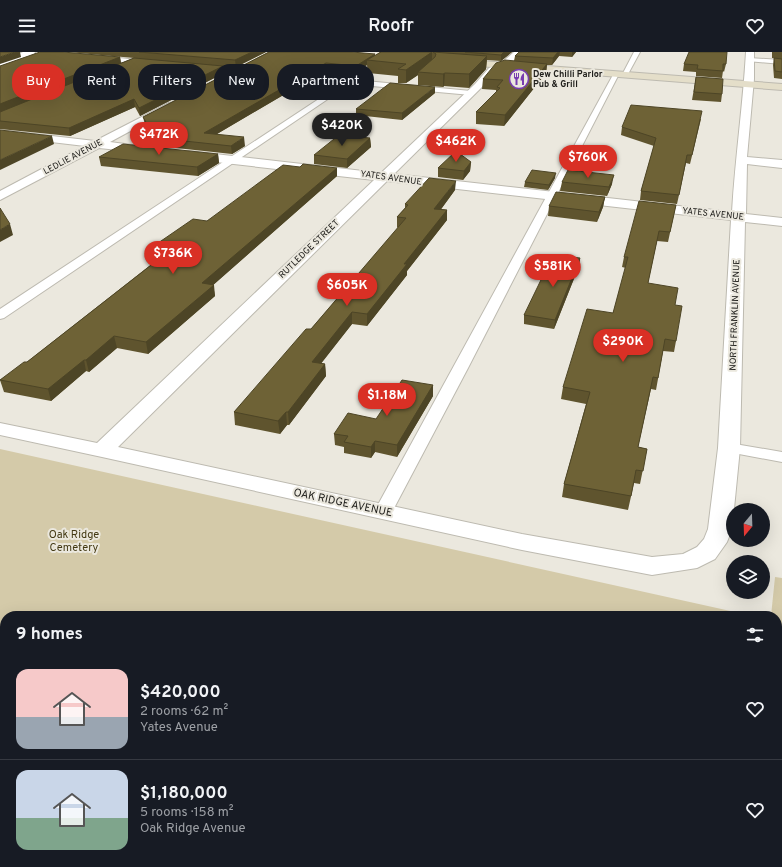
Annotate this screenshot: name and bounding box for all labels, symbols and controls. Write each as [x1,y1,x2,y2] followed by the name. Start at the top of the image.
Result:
[16,15,38,37] icon: menu
[368,15,414,38] text: Roofr
[744,15,766,37] icon: heart
[12,64,65,100] chip: Buy
[73,64,130,100] chip: Rent
[138,64,206,100] chip: Filters
[214,64,269,100] chip: New
[277,64,374,100] chip: Apartment
[508,68,530,90] restaurant icon: Dew Chilli Parlor Pub & Grill
[533,69,603,90] place label: Dew Chilli Parlor Pub & Grill
[314,113,370,147] pin: $420K
[321,118,363,134] text: $420K
[131,122,187,156] pin: $472K
[139,127,179,143] text: $472K
[428,129,484,163] pin: $462K
[435,134,477,150] text: $462K
[42,137,104,177] street label: LEDLIE AVENUE
[560,145,616,179] pin: $760K
[568,150,608,166] text: $760K
[360,168,422,188] street label: YATES AVENUE
[682,205,744,223] street label: YATES AVENUE
[276,217,342,281] street label: RUTLEDGE STREET
[145,241,201,275] pin: $736K
[153,246,193,262] text: $736K
[525,254,581,288] pin: $581K
[534,259,572,275] text: $581K
[728,259,742,371] street label: NORTH FRANKLIN AVENUE
[319,273,375,307] pin: $605K
[326,278,368,294] text: $605K
[595,329,651,363] pin: $290K
[602,334,644,350] text: $290K
[354,383,420,417] pin: $1.18M
[367,388,407,404] text: $1.18M
[292,486,394,520] street label: OAK RIDGE AVENUE
[726,503,770,547] north arrow
[726,503,770,599] map controls
[49,528,99,555] park label: Oak Ridge Cemetery
[726,555,770,599] button: layers
[16,624,83,646] text: 9 homes
[744,624,766,646] icon: filters
[140,682,221,704] text: $420,000
[48,685,96,733] icon: home
[744,698,766,720] icon: heart
[140,704,228,720] text: 2 rooms · 62 m²
[140,720,218,736] text: Yates Avenue
[140,783,228,805] text: $1,180,000
[48,786,96,834] icon: home
[744,799,766,821] icon: heart
[140,805,233,821] text: 5 rooms · 158 m²
[140,821,246,837] text: Oak Ridge Avenue

